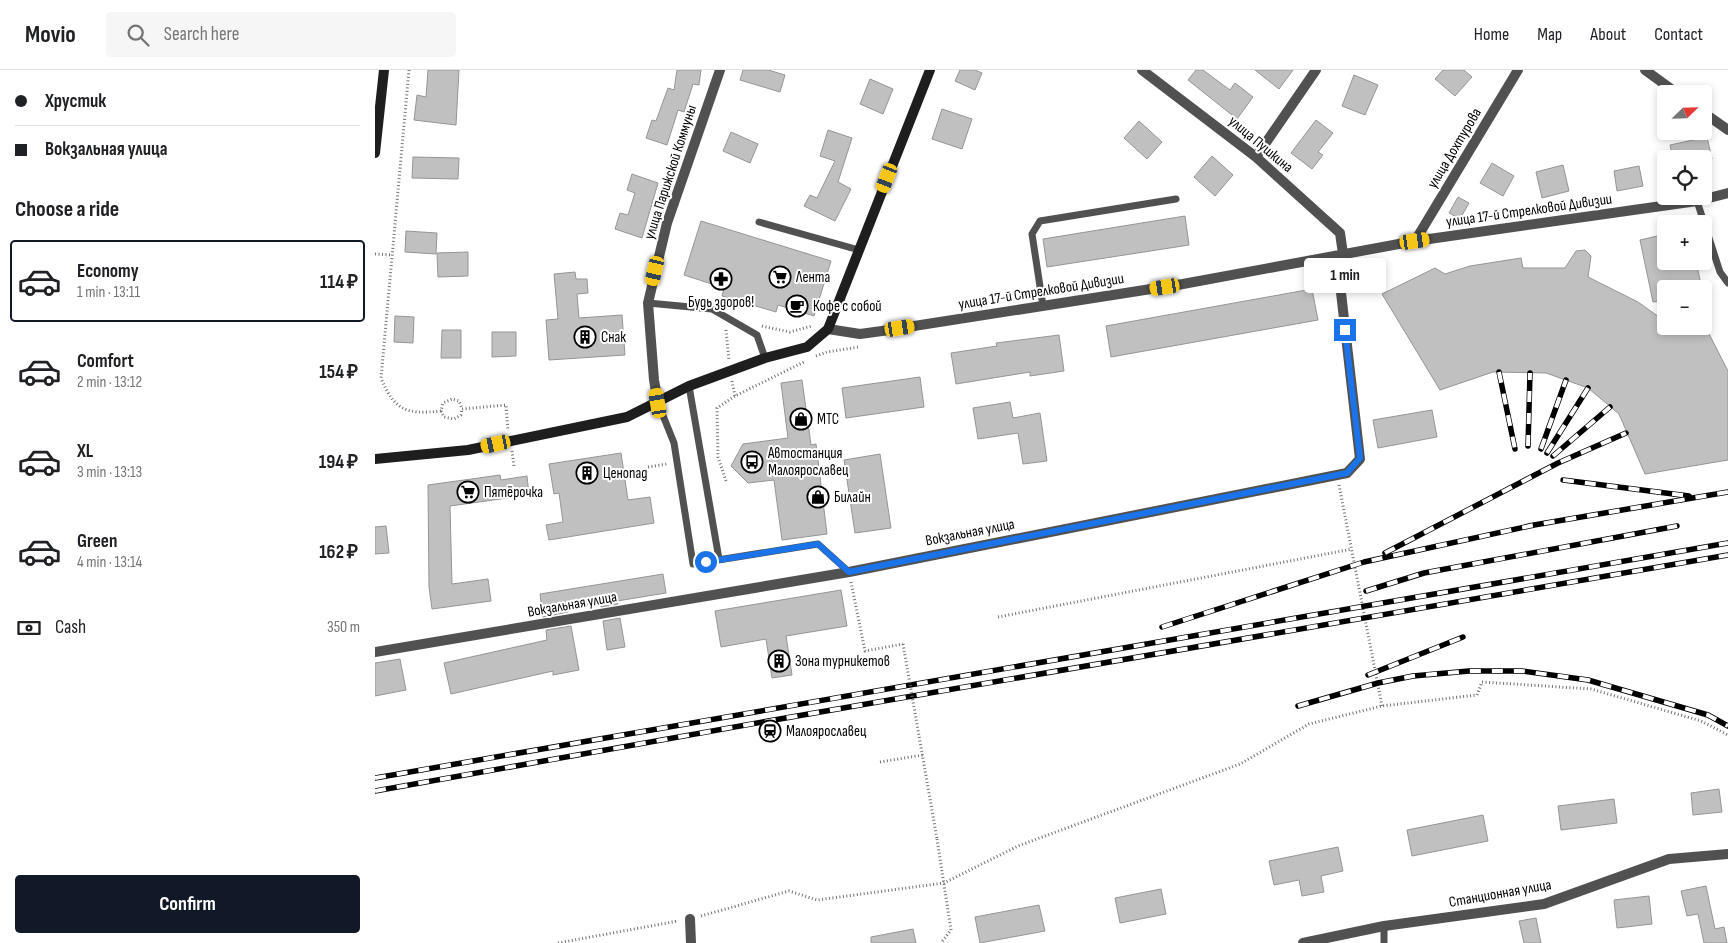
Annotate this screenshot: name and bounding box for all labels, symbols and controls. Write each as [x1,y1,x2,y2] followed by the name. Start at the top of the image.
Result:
[106,12,456,57] search box
[25,20,76,49] text: Movio
[124,21,152,49] icon: search
[164,23,239,46] text: Search here
[1474,24,1509,45] text: Home
[1537,24,1562,45] text: Map
[1590,24,1626,45] text: About
[1654,24,1703,45] text: Contact
[1657,85,1713,140] north arrow
[1657,85,1712,335] map controls
[45,90,106,113] text: Хрустик
[640,103,701,242] street label: улица Парижской Коммуны
[1423,104,1486,192] street label: улица Дохтурова
[1224,112,1297,177] street label: улица Пушкина
[45,138,168,161] text: Вокзальная улица
[1657,150,1712,205] button: locate
[874,161,899,195] car
[1445,189,1613,232] street label: улица 17-й Стрелковой Дивизии
[15,196,119,223] text: Choose a ride
[1657,215,1712,270] button: +
[1399,231,1430,251] car
[644,255,665,287] car
[1304,258,1386,292] callout: 1 min
[17,259,62,304] icon: car
[77,260,139,283] text: Economy
[768,265,792,289] supermarket icon: Лента
[1330,266,1360,285] text: 1 min
[709,267,733,291] pharmacy icon: Будь здоров!
[795,268,830,287] place label: Лента
[957,269,1125,314] street label: улица 17-й Стрелковой Дивизии
[320,271,358,294] text: 114 ₽
[1149,277,1180,297] car
[1657,280,1712,335] button: −
[77,283,140,302] text: 1 min · 13:11
[688,293,754,312] place label: Будь здоров!
[785,294,809,318] cafe icon: Кофе с собой
[813,297,882,316] place label: Кофе с собой
[884,318,915,338] car
[1334,319,1356,341] route end
[573,325,597,349] building icon: Снак
[601,328,626,347] place label: Снак
[17,349,62,394] icon: car
[77,350,134,373] text: Comfort
[319,361,358,384] text: 154 ₽
[77,373,142,392] text: 2 min · 13:12
[648,387,667,419] car
[789,407,813,431] shop icon: МТС
[817,410,839,429] place label: МТС
[479,434,512,454] car
[17,439,62,484] icon: car
[77,440,93,463] text: XL
[767,444,849,480] place label: Автостанция Малоярославец
[740,450,764,474] bus stop icon: Автостанция Малоярославец
[319,451,358,474] text: 194 ₽
[575,461,599,485] building icon: Ценопад
[77,463,142,482] text: 3 min · 13:13
[603,464,648,483] place label: Ценопад
[456,480,480,504] supermarket icon: Пятёрочка
[484,483,543,502] place label: Пятёрочка
[806,485,830,509] shop icon: Билайн
[834,488,871,507] place label: Билайн
[924,515,1016,550] street label: Вокзальная улица
[17,529,62,574] icon: car
[77,530,117,553] text: Green
[319,541,358,564] text: 162 ₽
[695,551,717,573] route start
[77,553,142,572] text: 4 min · 13:14
[526,587,618,622] street label: Вокзальная улица
[15,614,43,642] icon: cash
[55,616,86,639] text: Cash
[327,618,360,637] text: 350 m
[767,649,791,673] building icon: Зона турникетов
[795,652,890,671] place label: Зона турникетов
[758,719,782,743] station icon: Малоярославец
[786,722,867,741] place label: Малоярославец
[15,875,360,933] button: Confirm
[1447,875,1553,912] street label: Станционная улица

